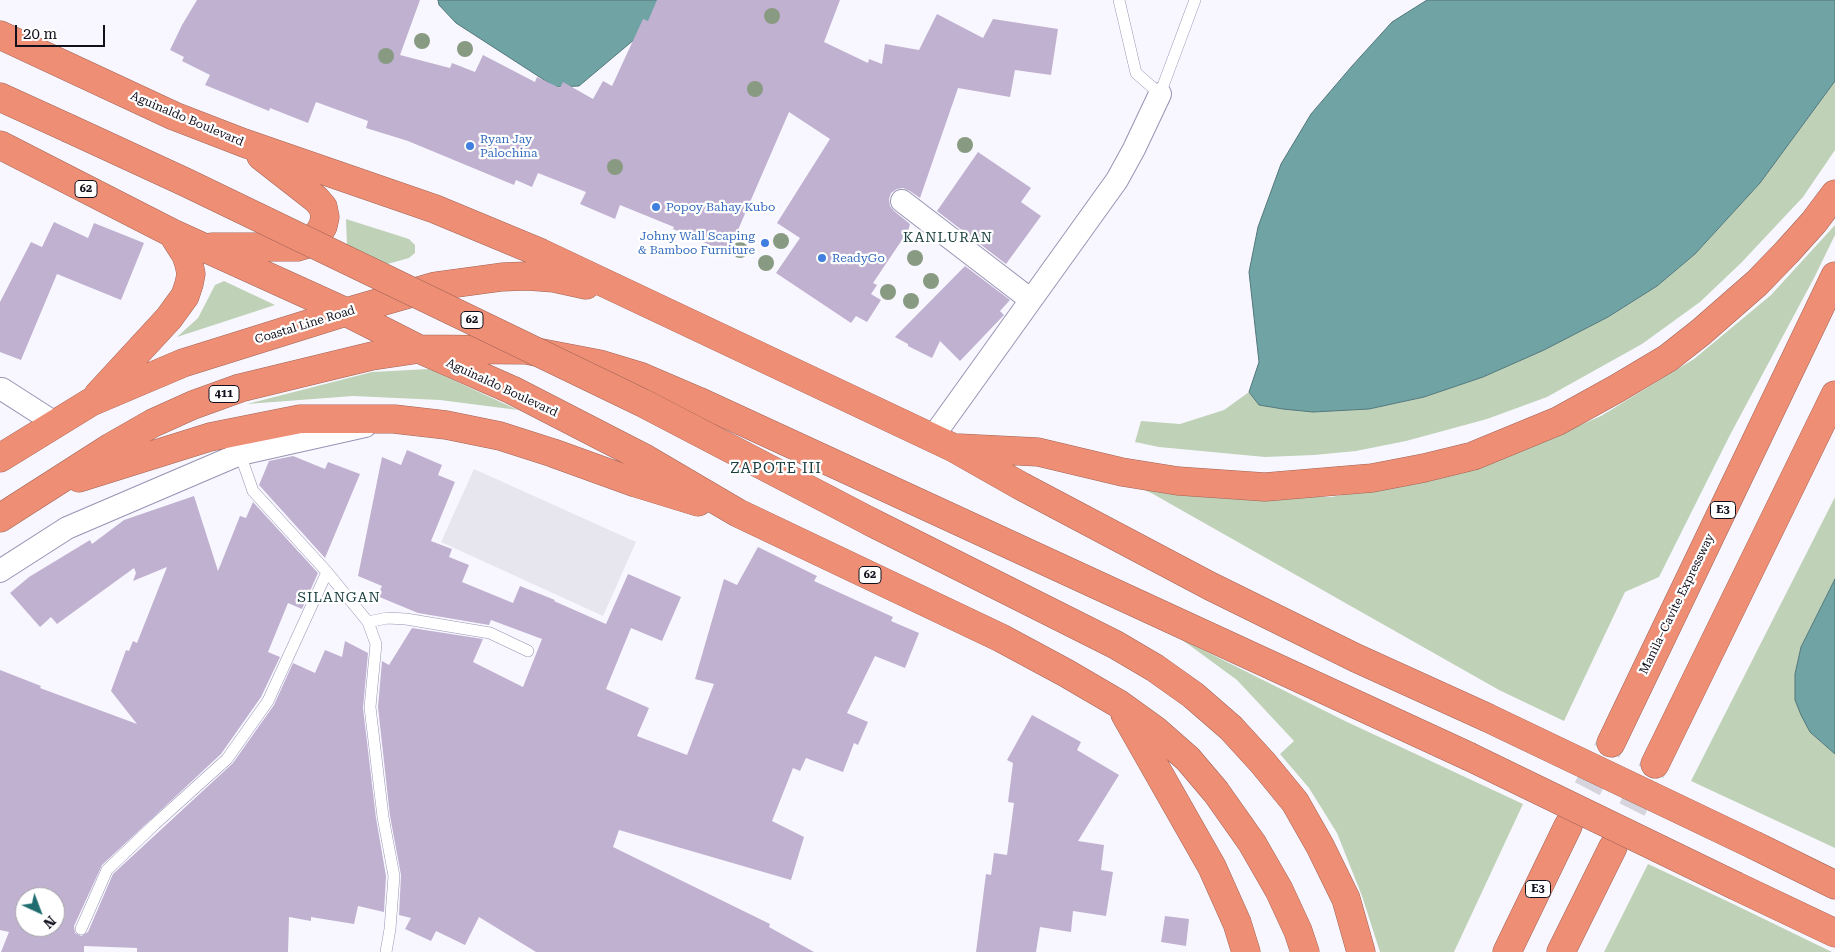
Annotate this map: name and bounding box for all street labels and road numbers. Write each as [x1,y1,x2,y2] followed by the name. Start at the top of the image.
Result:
[128,89,246,149] street label: Aguinaldo Boulevard
[75,180,97,198] road number: 62
[253,303,357,347] street label: Coastal Line Road
[461,312,483,328] road number: 62
[444,356,560,420] street label: Aguinaldo Boulevard
[209,386,239,402] road number: 411
[1710,502,1736,518] road number: E3
[1637,531,1717,677] street label: Manila–Cavite Expressway
[859,566,881,584] road number: 62
[1526,881,1550,898] road number: E3

